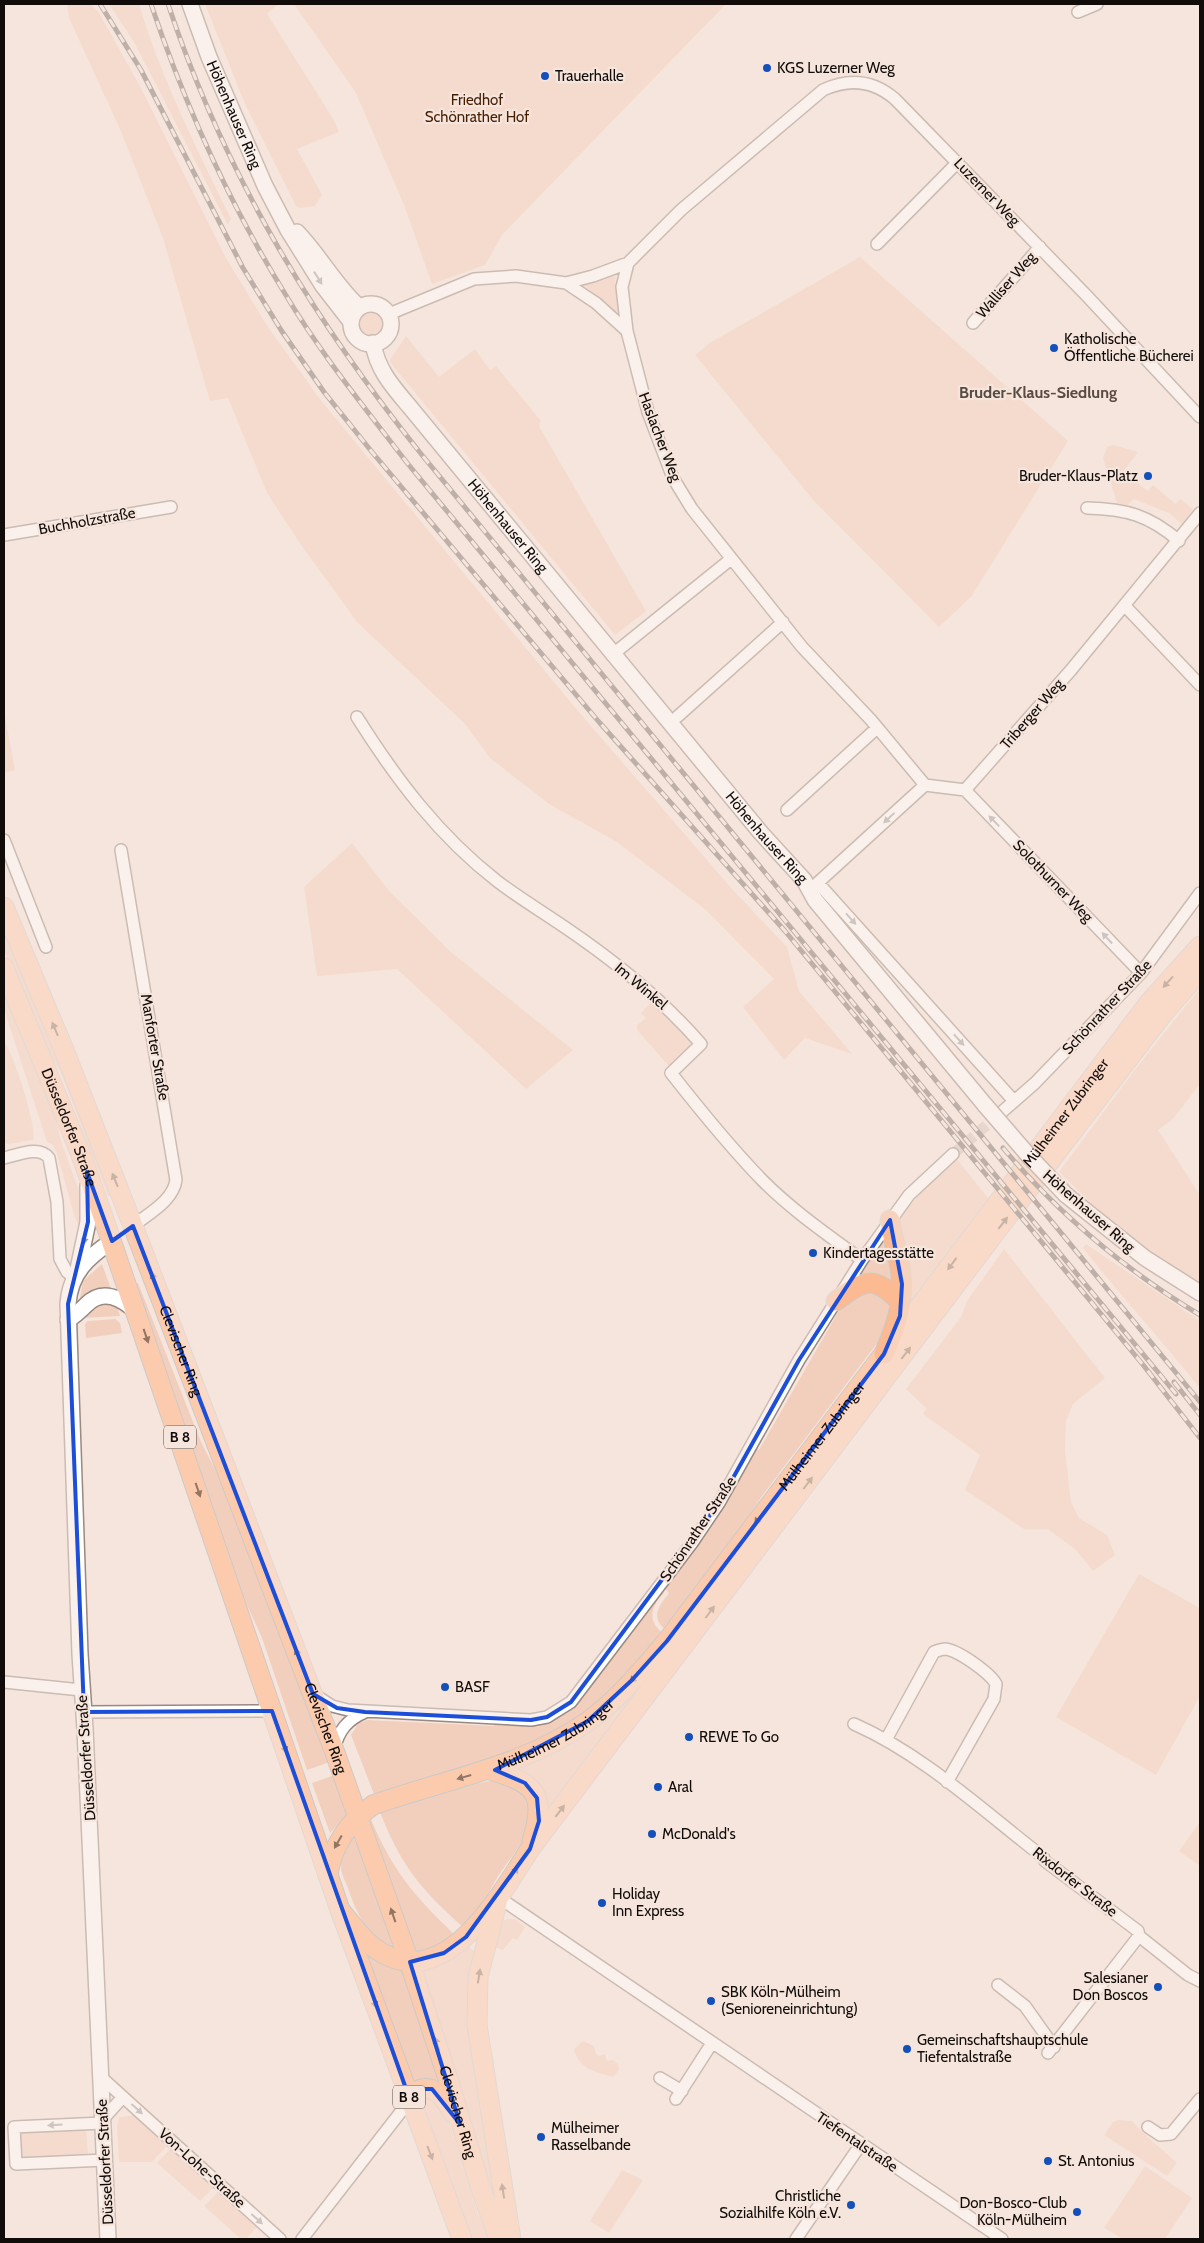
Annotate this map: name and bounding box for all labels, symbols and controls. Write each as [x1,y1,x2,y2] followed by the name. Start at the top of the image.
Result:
[203,58,266,172] street label: Höhenhauser Ring
[777,59,895,77] place label: KGS Luzerner Weg
[761,62,773,74] marker: KGS Luzerner Weg
[555,67,624,85] place label: Trauerhalle
[539,70,551,82] marker: Trauerhalle
[425,91,529,126] park label: Friedhof Schönrather Hof
[950,154,1024,230] street label: Luzerner Weg
[972,248,1040,322] street label: Walliser Weg
[314,272,323,285] one-way arrow
[1064,330,1194,365] place label: Katholische Öffentliche Bücherei
[1048,342,1060,354] marker: Katholische Öffentliche Bücherei
[959,383,1117,402] district label: Bruder-Klaus-Siedlung
[635,390,685,485] street label: Haslacher Weg
[1019,467,1138,485] place label: Bruder-Klaus-Platz
[1142,470,1154,482] marker: Bruder-Klaus-Platz
[464,475,552,577] street label: Höhenhauser Ring
[37,504,137,538] street label: Buchholzstraße
[997,675,1068,753] street label: Triberger Weg
[722,788,812,887] street label: Höhenhauser Ring
[884,812,896,824] one-way arrow
[988,815,1000,827] one-way arrow
[1009,836,1097,926] street label: Solothurner Weg
[845,913,857,925] one-way arrow
[1101,932,1113,944] one-way arrow
[1059,956,1156,1058] street label: Schönrather Straße
[611,959,671,1014] street label: Im Winkel
[1162,975,1174,987] one-way arrow
[137,992,173,1102] street label: Manforter Straße
[51,1021,59,1036] one-way arrow
[954,1034,965,1047] one-way arrow
[1019,1055,1113,1171] street label: Mülheimer Zubringer
[37,1065,101,1189] street label: Düsseldorfer Straße
[1039,1166,1139,1256] street label: Höhenhauser Ring
[111,1173,118,1188] one-way arrow
[998,1217,1009,1230] one-way arrow
[80,1230,88,1246] one-way arrow
[823,1244,934,1262] place label: Kindertagesstätte
[807,1247,819,1259] marker: Kindertagesstätte
[947,1257,957,1271] one-way arrow
[149,1272,157,1287] one-way arrow
[155,1303,207,1399] street label: Clevischer Ring
[142,1329,150,1344] one-way arrow
[900,1347,911,1360] one-way arrow
[775,1378,869,1494] street label: Mülheimer Zubringer
[164,1425,196,1448] road number: B 8
[656,1473,740,1585] street label: Schönrather Straße
[803,1476,813,1490] one-way arrow
[194,1483,202,1498] one-way arrow
[754,1511,765,1524] one-way arrow
[705,1606,716,1619] one-way arrow
[294,1647,302,1662] one-way arrow
[629,1671,641,1683] one-way arrow
[455,1678,490,1696] place label: BASF
[300,1680,351,1777] street label: Clevischer Ring
[439,1681,451,1693] marker: BASF
[73,1694,99,1821] street label: Düsseldorfer Straße
[494,1695,618,1774] street label: Mülheimer Zubringer
[699,1728,779,1746] place label: REWE To Go
[683,1731,695,1743] marker: REWE To Go
[280,1739,288,1754] one-way arrow
[457,1774,472,1782] one-way arrow
[668,1778,693,1796] place label: Aral
[652,1781,664,1793] marker: Aral
[555,1805,566,1818] one-way arrow
[662,1825,736,1843] place label: McDonald's
[646,1828,658,1840] marker: McDonald's
[334,1834,342,1849] one-way arrow
[1029,1843,1121,1921] street label: Rixdorfer Straße
[509,1866,519,1880] one-way arrow
[612,1885,684,1920] place label: Holiday Inn Express
[596,1897,608,1909] marker: Holiday Inn Express
[389,1907,396,1922] one-way arrow
[475,1968,483,1984] one-way arrow
[1073,1969,1148,2004] place label: Salesianer Don Boscos
[1152,1981,1164,1993] marker: Salesianer Don Boscos
[721,1983,858,2018] place label: SBK Köln-Mülheim (Senioreneinrichtung)
[370,1994,378,2009] one-way arrow
[705,1995,717,2007] marker: SBK Köln-Mülheim (Senioreneinrichtung)
[917,2031,1089,2066] place label: Gemeinschaftshauptschule Tiefentalstraße
[432,2036,440,2051] one-way arrow
[901,2043,913,2055] marker: Gemeinschaftshauptschule Tiefentalstraße
[435,2063,480,2161] street label: Clevischer Ring
[393,2086,425,2108] road number: B 8
[93,2098,117,2225] street label: Düsseldorfer Straße
[131,2103,143,2115] one-way arrow
[813,2108,902,2176] street label: Tiefentalstraße
[551,2119,631,2154] place label: Mülheimer Rasselbande
[46,2122,62,2130] one-way arrow
[155,2124,249,2212] street label: Von-Lohe-Straße
[535,2131,547,2143] marker: Mülheimer Rasselbande
[427,2146,434,2161] one-way arrow
[1058,2152,1134,2170] place label: St. Antonius
[1042,2155,1054,2167] marker: St. Antonius
[499,2183,507,2199] one-way arrow
[719,2187,841,2222] place label: Christliche Sozialhilfe Köln e.V.
[959,2194,1067,2229] place label: Don-Bosco-Club Köln-Mülheim
[845,2199,857,2211] marker: Christliche Sozialhilfe Köln e.V.
[1071,2206,1083,2218] marker: Don-Bosco-Club Köln-Mülheim
[251,2213,263,2225] one-way arrow

